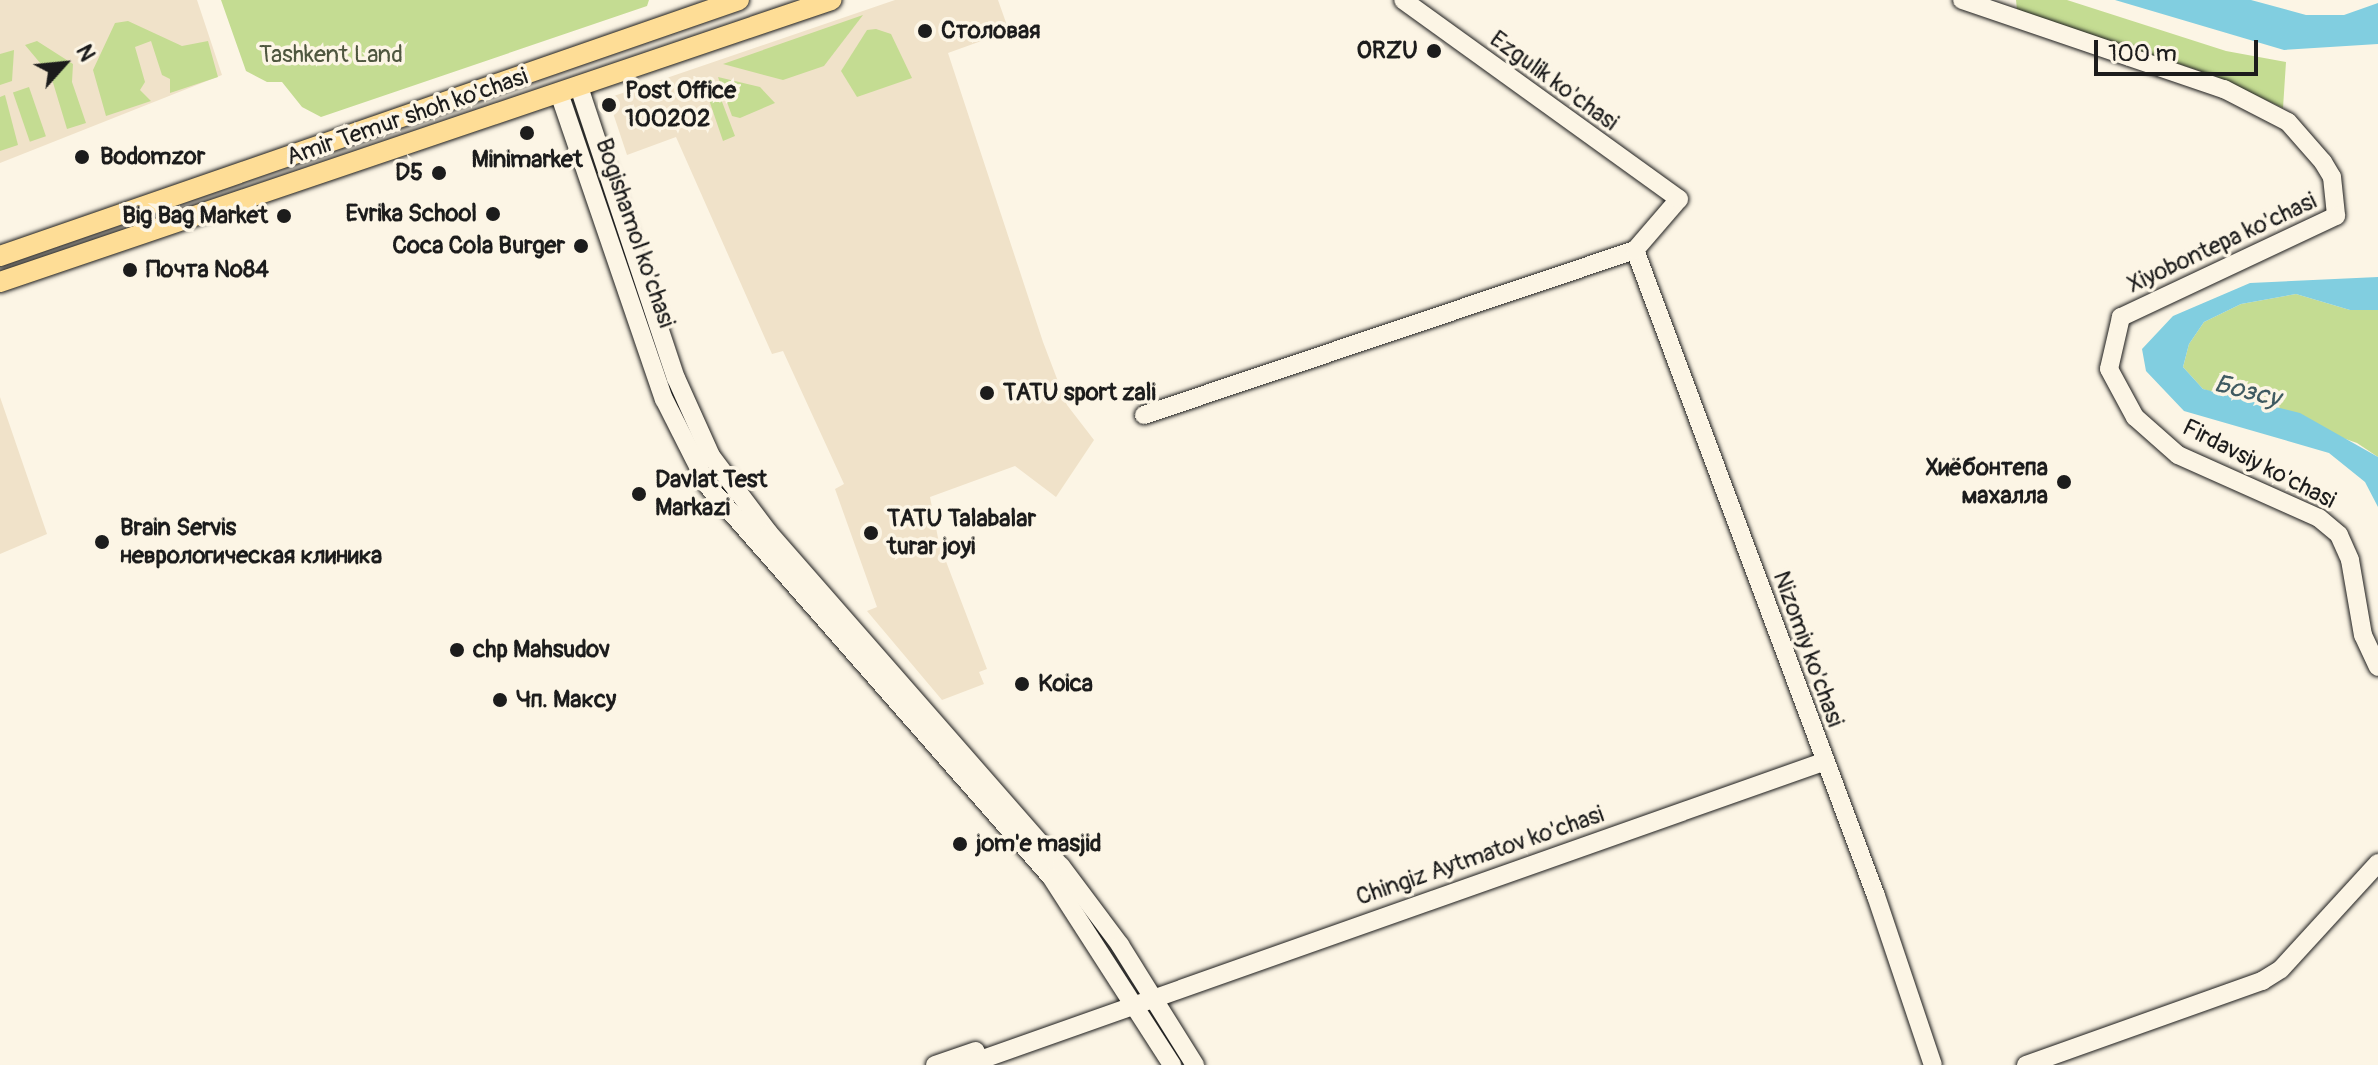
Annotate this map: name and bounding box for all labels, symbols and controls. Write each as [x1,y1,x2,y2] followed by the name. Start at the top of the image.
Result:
[941,17,1040,45] place label: Столовая
[916,22,934,40] marker: Столовая
[24,24,104,104] north arrow
[2098,24,2262,74] scale bar
[1484,25,1624,137] street label: Ezgulik ko'chasi
[1357,37,1418,65] place label: ORZU
[2108,39,2177,68] text: 100 m
[70,40,101,66] text: N
[259,41,403,69] park label: Tashkent Land
[1425,42,1443,60] marker: ORZU
[282,62,532,172] street label: Amir Temur shoh ko'chasi
[625,77,736,133] place label: Post Office 100202
[600,96,618,114] marker: Post Office 100202
[518,124,536,142] marker: Minimarket
[589,135,681,331] street label: Bogishamol ko'chasi
[100,143,205,171] place label: Bodomzor
[71,146,93,168] marker: Bodomzor
[471,146,583,174] place label: Minimarket
[395,159,423,187] place label: D5
[430,164,448,182] marker: D5
[2123,187,2321,299] street label: Xiyobontepa ko'chasi
[346,200,477,228] place label: Evrika School
[122,202,268,230] place label: Big Bag Market
[484,205,502,223] marker: Evrika School
[275,207,293,225] marker: Big Bag Market
[392,232,565,260] place label: Coca Cola Burger
[572,237,590,255] marker: Coca Cola Burger
[146,256,269,284] place label: Почта №84
[121,261,139,279] marker: Почта №84
[2211,369,2283,415] water label: Бозсу
[1003,379,1156,407] place label: TATU sport zali
[978,384,996,402] marker: TATU sport zali
[2178,413,2340,515] street label: Firdavsiy ko'chasi
[1926,454,2048,510] place label: Хиёбонтепа махалла
[655,466,767,522] place label: Davlat Test Markazi
[2055,473,2073,491] marker: Хиёбонтепа махалла
[630,485,648,503] marker: Davlat Test Markazi
[887,505,1036,561] place label: TATU Talabalar turar joyi
[120,514,382,570] place label: Brain Servis неврологическая клиника
[862,524,880,542] marker: TATU Talabalar turar joyi
[91,531,113,553] marker: Brain Servis неврологическая клиника
[1767,567,1849,731] street label: Nizomiy ko'chasi
[473,636,610,664] place label: chp Mahsudov
[448,641,466,659] marker: chp Mahsudov
[1038,670,1093,698] place label: Koica
[1013,675,1031,693] marker: Koica
[516,686,616,714] place label: Чп. Максу
[491,691,509,709] marker: Чп. Максу
[1352,800,1608,912] street label: Chingiz Aytmatov ko'chasi
[976,830,1102,858] place label: jom'e masjid
[951,835,969,853] marker: jom'e masjid

